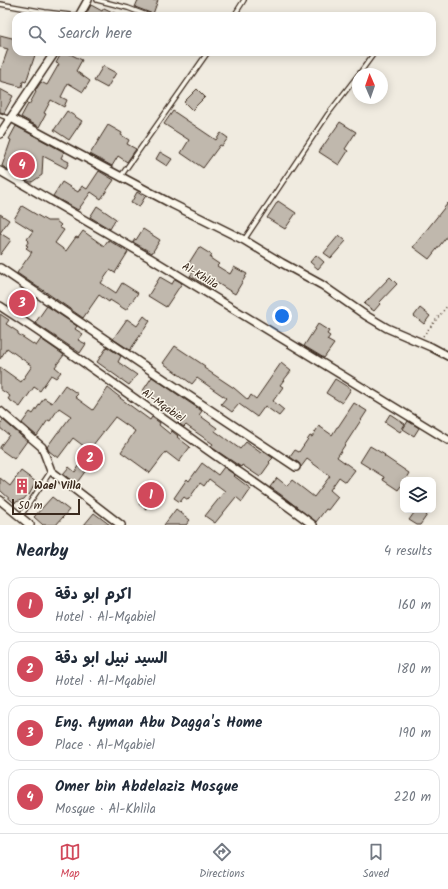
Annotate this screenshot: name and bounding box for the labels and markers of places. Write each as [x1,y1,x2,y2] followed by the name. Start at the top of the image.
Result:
[9,150,35,180] pin: 4
[9,288,35,318] pin: 3
[77,443,103,473] pin: 2
[13,477,31,495] building icon: Wael Villa
[34,477,81,495] place label: Wael Villa
[138,480,164,510] pin: 1

